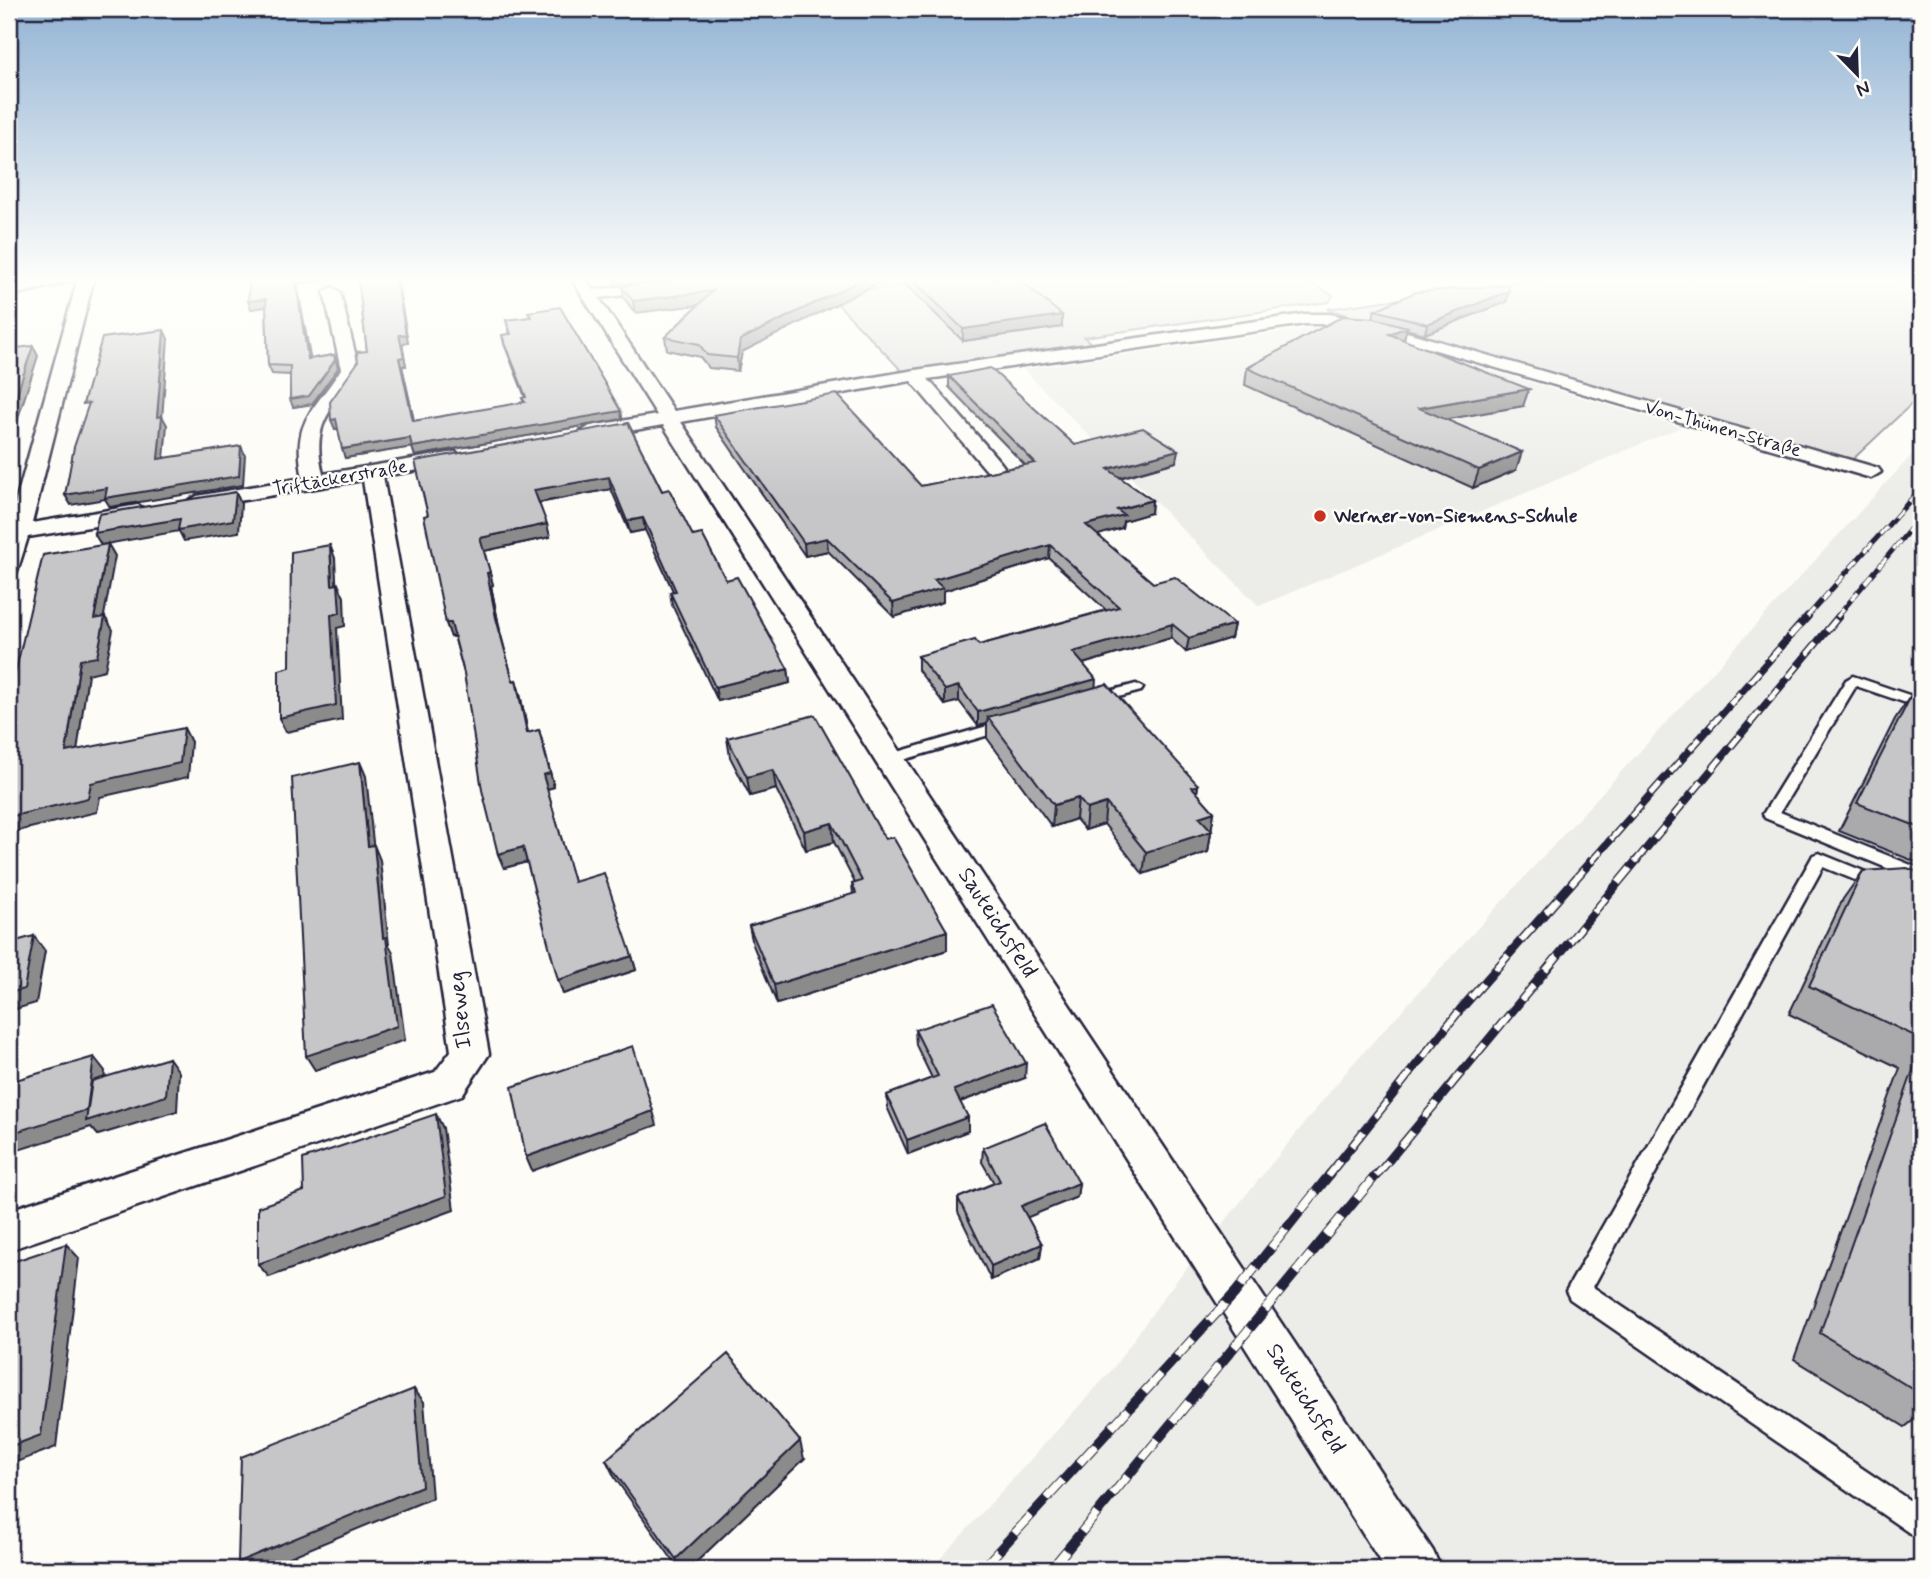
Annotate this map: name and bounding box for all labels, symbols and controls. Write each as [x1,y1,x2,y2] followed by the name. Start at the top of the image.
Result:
[1822,38,1892,108] north arrow
[1852,74,1874,102] text: N
[1642,395,1804,463] street label: Von-Thünen-Straße
[271,454,409,502] street label: Triftäckerstraße
[1333,504,1578,529] place label: Werner-von-Siemens-Schule
[1312,508,1328,524] marker: Werner-von-Siemens-Schule
[950,862,1044,984] street label: Sauteichsfeld
[442,970,480,1050] street label: Ilseweg
[1258,1338,1352,1460] street label: Sauteichsfeld

